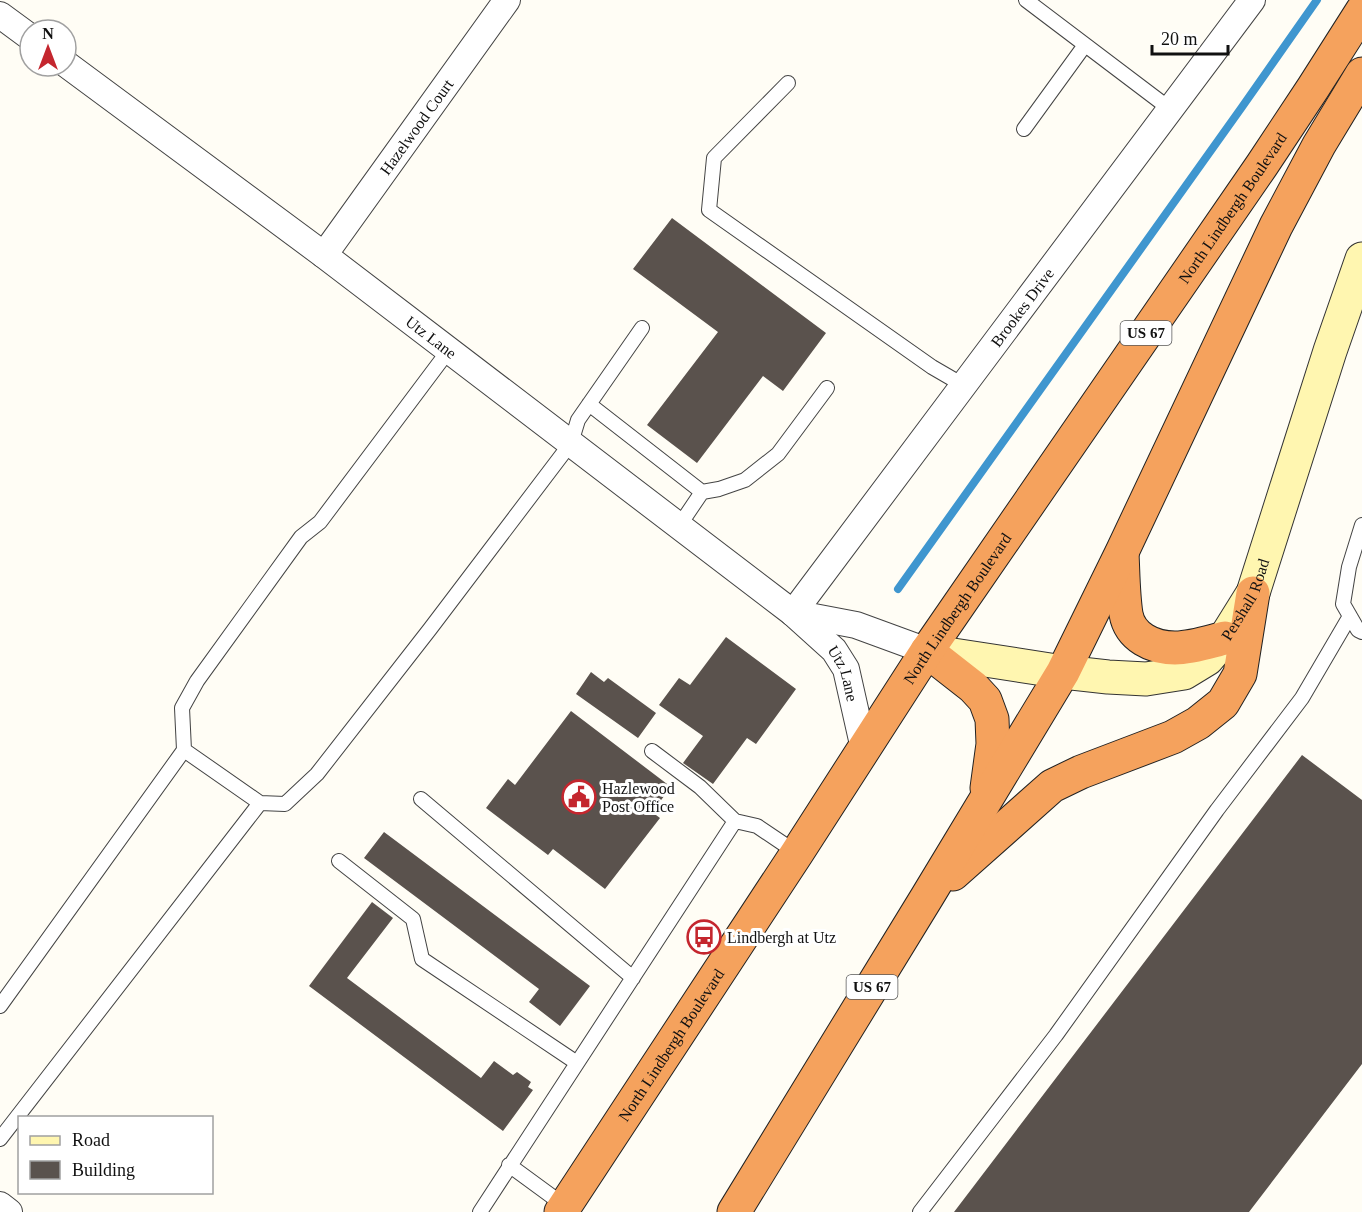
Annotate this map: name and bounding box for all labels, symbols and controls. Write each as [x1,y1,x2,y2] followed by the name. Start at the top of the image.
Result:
[18,18,78,78] north arrow
[1152,18,1228,56] scale bar
[42,25,54,42] text: N
[1161,29,1198,49] text: 20 m
[377,75,457,178] street label: Hazelwood Court
[1175,130,1290,286] street label: North Lindbergh Boulevard
[987,265,1057,350] street label: Brookes Drive
[402,313,460,362] street label: Utz Lane
[1120,321,1172,345] road number: US 67
[900,530,1015,687] street label: North Lindbergh Boulevard
[1218,557,1272,643] street label: Pershall Road
[824,643,861,703] street label: Utz Lane
[561,779,597,815] public building icon: Hazlewood Post Office
[602,780,675,815] place label: Hazlewood Post Office
[686,919,722,955] bus stop icon: Lindbergh at Utz
[727,929,836,947] place label: Lindbergh at Utz
[615,966,727,1124] street label: North Lindbergh Boulevard
[846,975,898,999] road number: US 67
[18,1116,213,1194] legend
[72,1130,110,1150] text: Road
[72,1160,135,1180] text: Building

